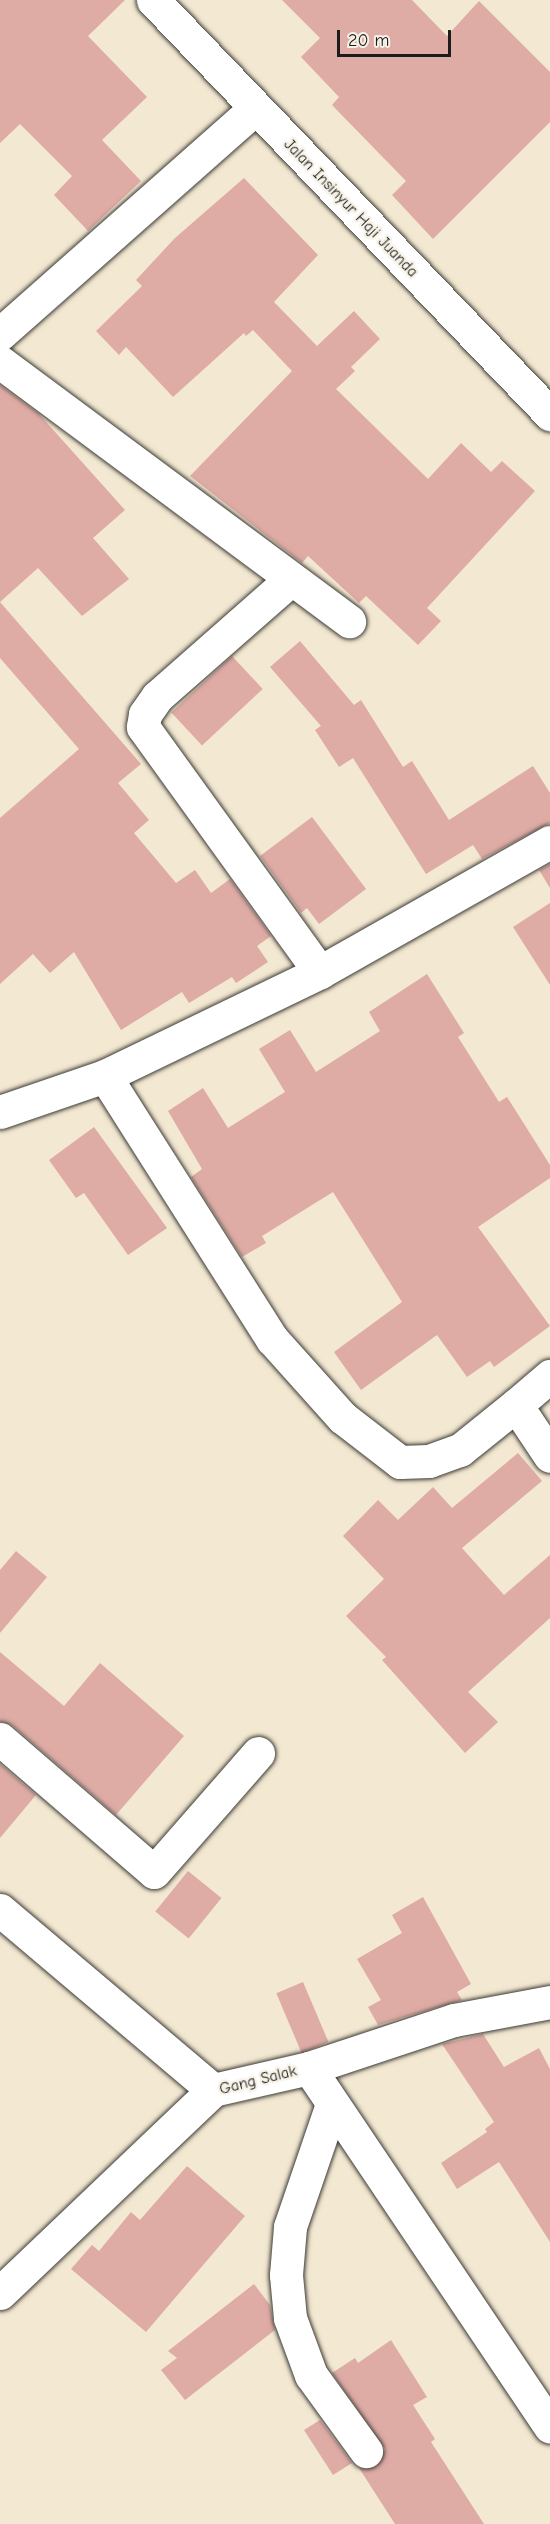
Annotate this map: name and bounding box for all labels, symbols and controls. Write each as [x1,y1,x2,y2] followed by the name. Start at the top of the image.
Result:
[340,18,454,56] scale bar
[348,30,389,51] text: 20 m
[280,135,422,281] street label: Jalan Insinyur Haji Juanda
[217,2061,299,2099] street label: Gang Salak

